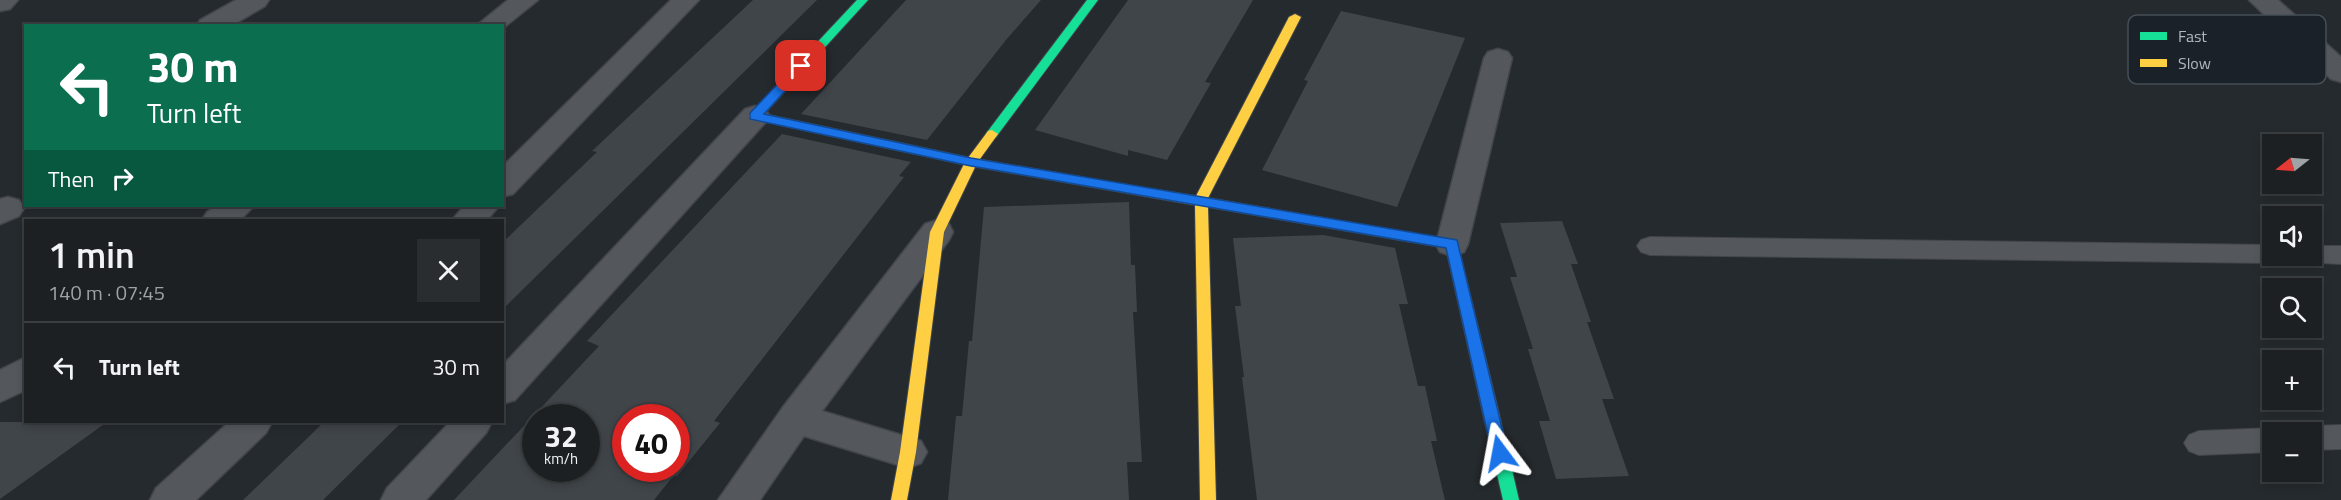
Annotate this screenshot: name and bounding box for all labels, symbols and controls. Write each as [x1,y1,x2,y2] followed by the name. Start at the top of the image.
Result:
[2128,15,2326,84] legend
[2178,24,2207,48] text: Fast
[147,34,239,98] text: 30 m
[775,40,826,91] pin
[48,48,126,126] icon: left
[784,49,817,82] icon: arrive
[2178,51,2211,75] text: Slow
[147,92,241,133] text: Turn left
[2262,134,2322,194] north arrow
[2262,134,2322,482] map controls
[48,162,94,196] text: Then
[106,162,139,195] icon: right
[2262,206,2322,266] button: sound
[48,227,135,282] text: 1 min
[417,239,480,302] button: close
[48,277,165,308] text: 140 m · 07:45
[2262,278,2322,338] button: search
[99,350,180,384] text: Turn left
[432,350,480,384] text: 30 m
[2262,350,2322,410] button: +
[48,351,81,384] icon: left
[612,404,690,482] speed limit sign: 40
[544,413,578,459] text: 32
[1468,421,1532,485] position arrow
[2262,422,2322,482] button: −
[544,447,578,470] text: km/h

